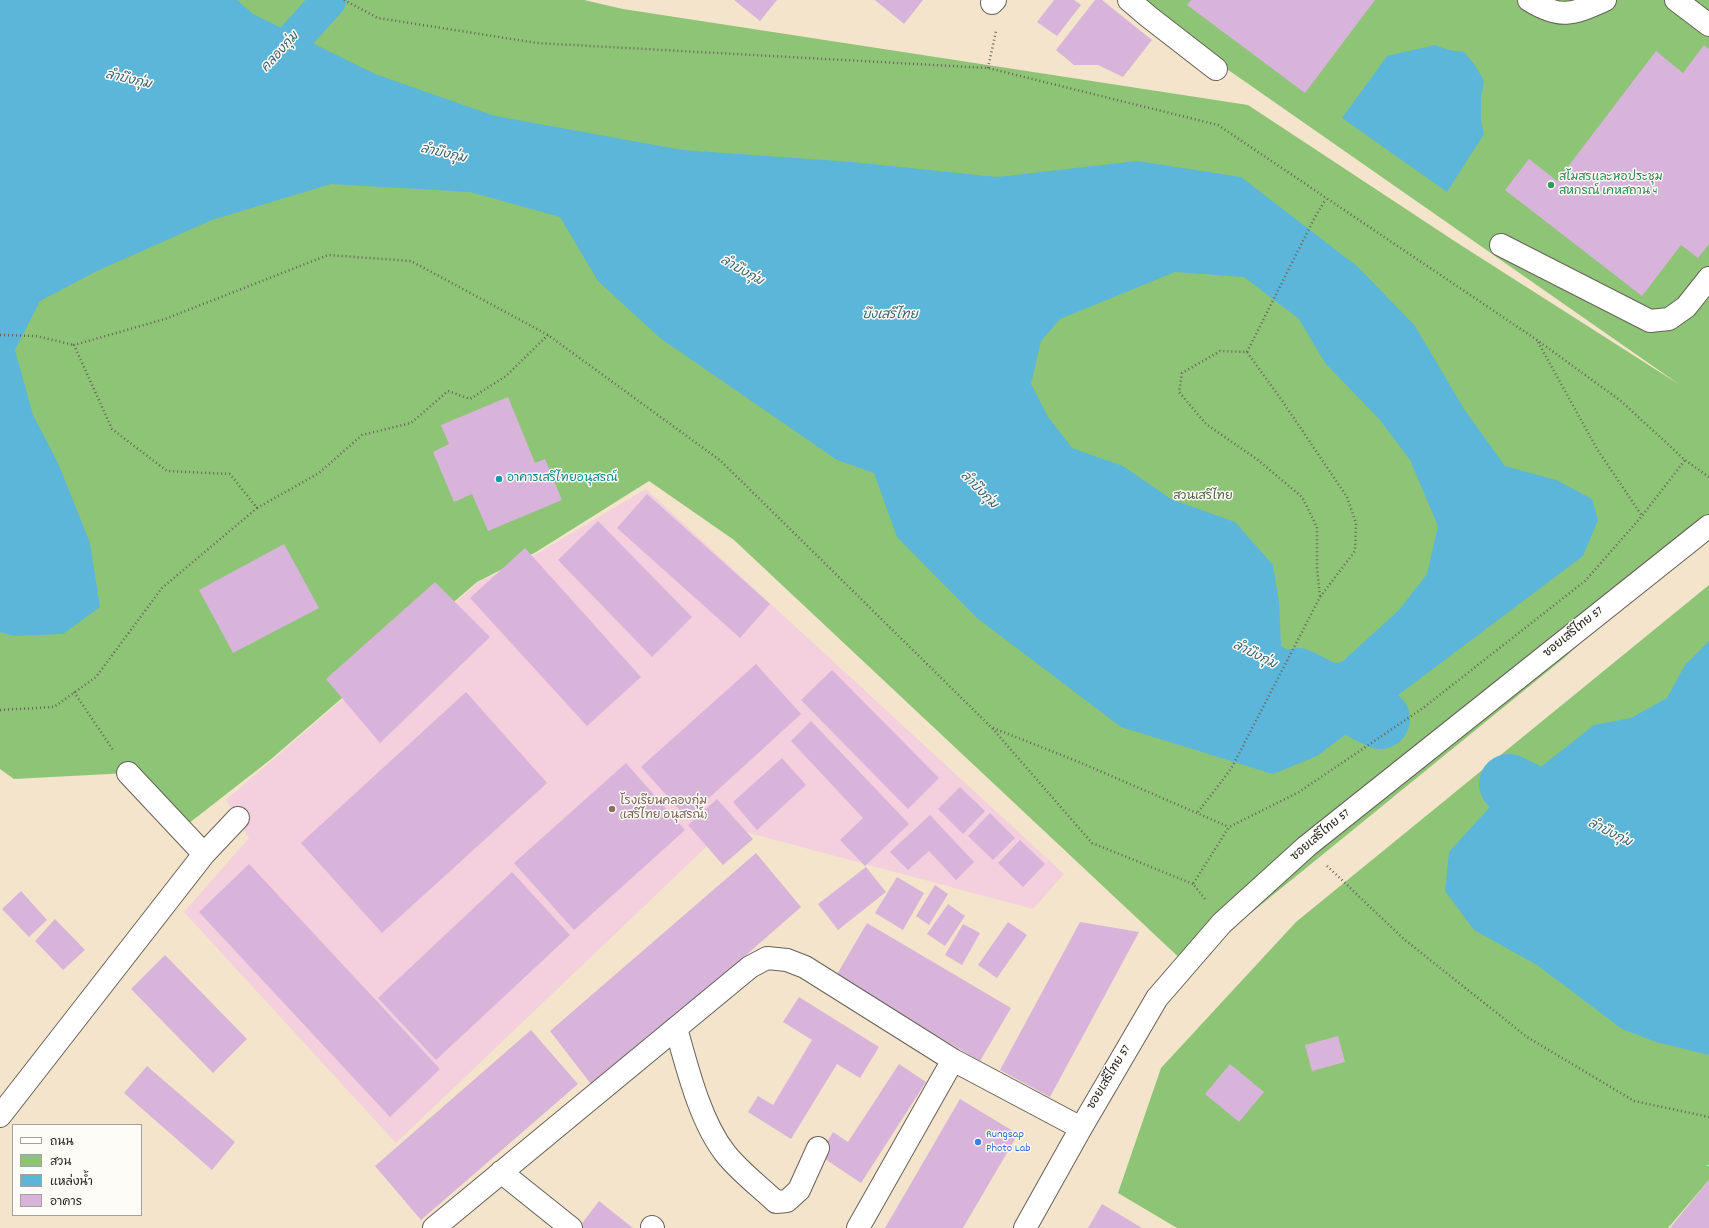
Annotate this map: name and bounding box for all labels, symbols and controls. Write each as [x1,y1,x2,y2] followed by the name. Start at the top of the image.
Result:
[259,30,303,76] water label: คลองกุ่ม
[103,68,153,94] water label: ลำบึงกุ่ม
[418,142,468,168] water label: ลำบึงกุ่ม
[1559,171,1663,199] place label: สโมสรและหอประชุม สหกรณ์ เคหสถาน 4
[1546,180,1556,190] marker: สโมสรและหอประชุม สหกรณ์ เคหสถาน 4
[717,253,765,291] water label: ลำบึงกุ่ม
[862,308,918,324] water label: บึงเสรีไทย
[956,469,1000,513] water label: ลำบึงกุ่ม
[507,472,618,486] place label: อาคารเสรีไทยอนุสรณ์
[494,474,504,484] marker: อาคารเสรีไทยอนุสรณ์
[1173,490,1233,504] park label: สวนเสรีไทย
[1541,604,1607,662] street label: ซอยเสรีไทย 57
[1230,638,1278,674] water label: ลำบึงกุ่ม
[620,795,707,823] place label: โรงเรียนคลองกุ่ม (เสรีไทย อนุสรณ์)
[607,804,617,814] marker: โรงเรียนคลองกุ่ม (เสรีไทย อนุสรณ์)
[1288,807,1354,865] street label: ซอยเสรีไทย 57
[1585,816,1633,852] water label: ลำบึงกุ่ม
[1085,1043,1135,1113] street label: ซอยเสรีไทย 57
[12,1124,142,1216] legend
[986,1128,1031,1156] place label: Rungsap Photo Lab
[50,1134,74,1151] text: ถนน
[973,1137,983,1147] marker: Rungsap Photo Lab
[50,1154,71,1171] text: สวน
[50,1174,93,1191] text: แหล่งน้ำ
[50,1194,82,1211] text: อาคาร

